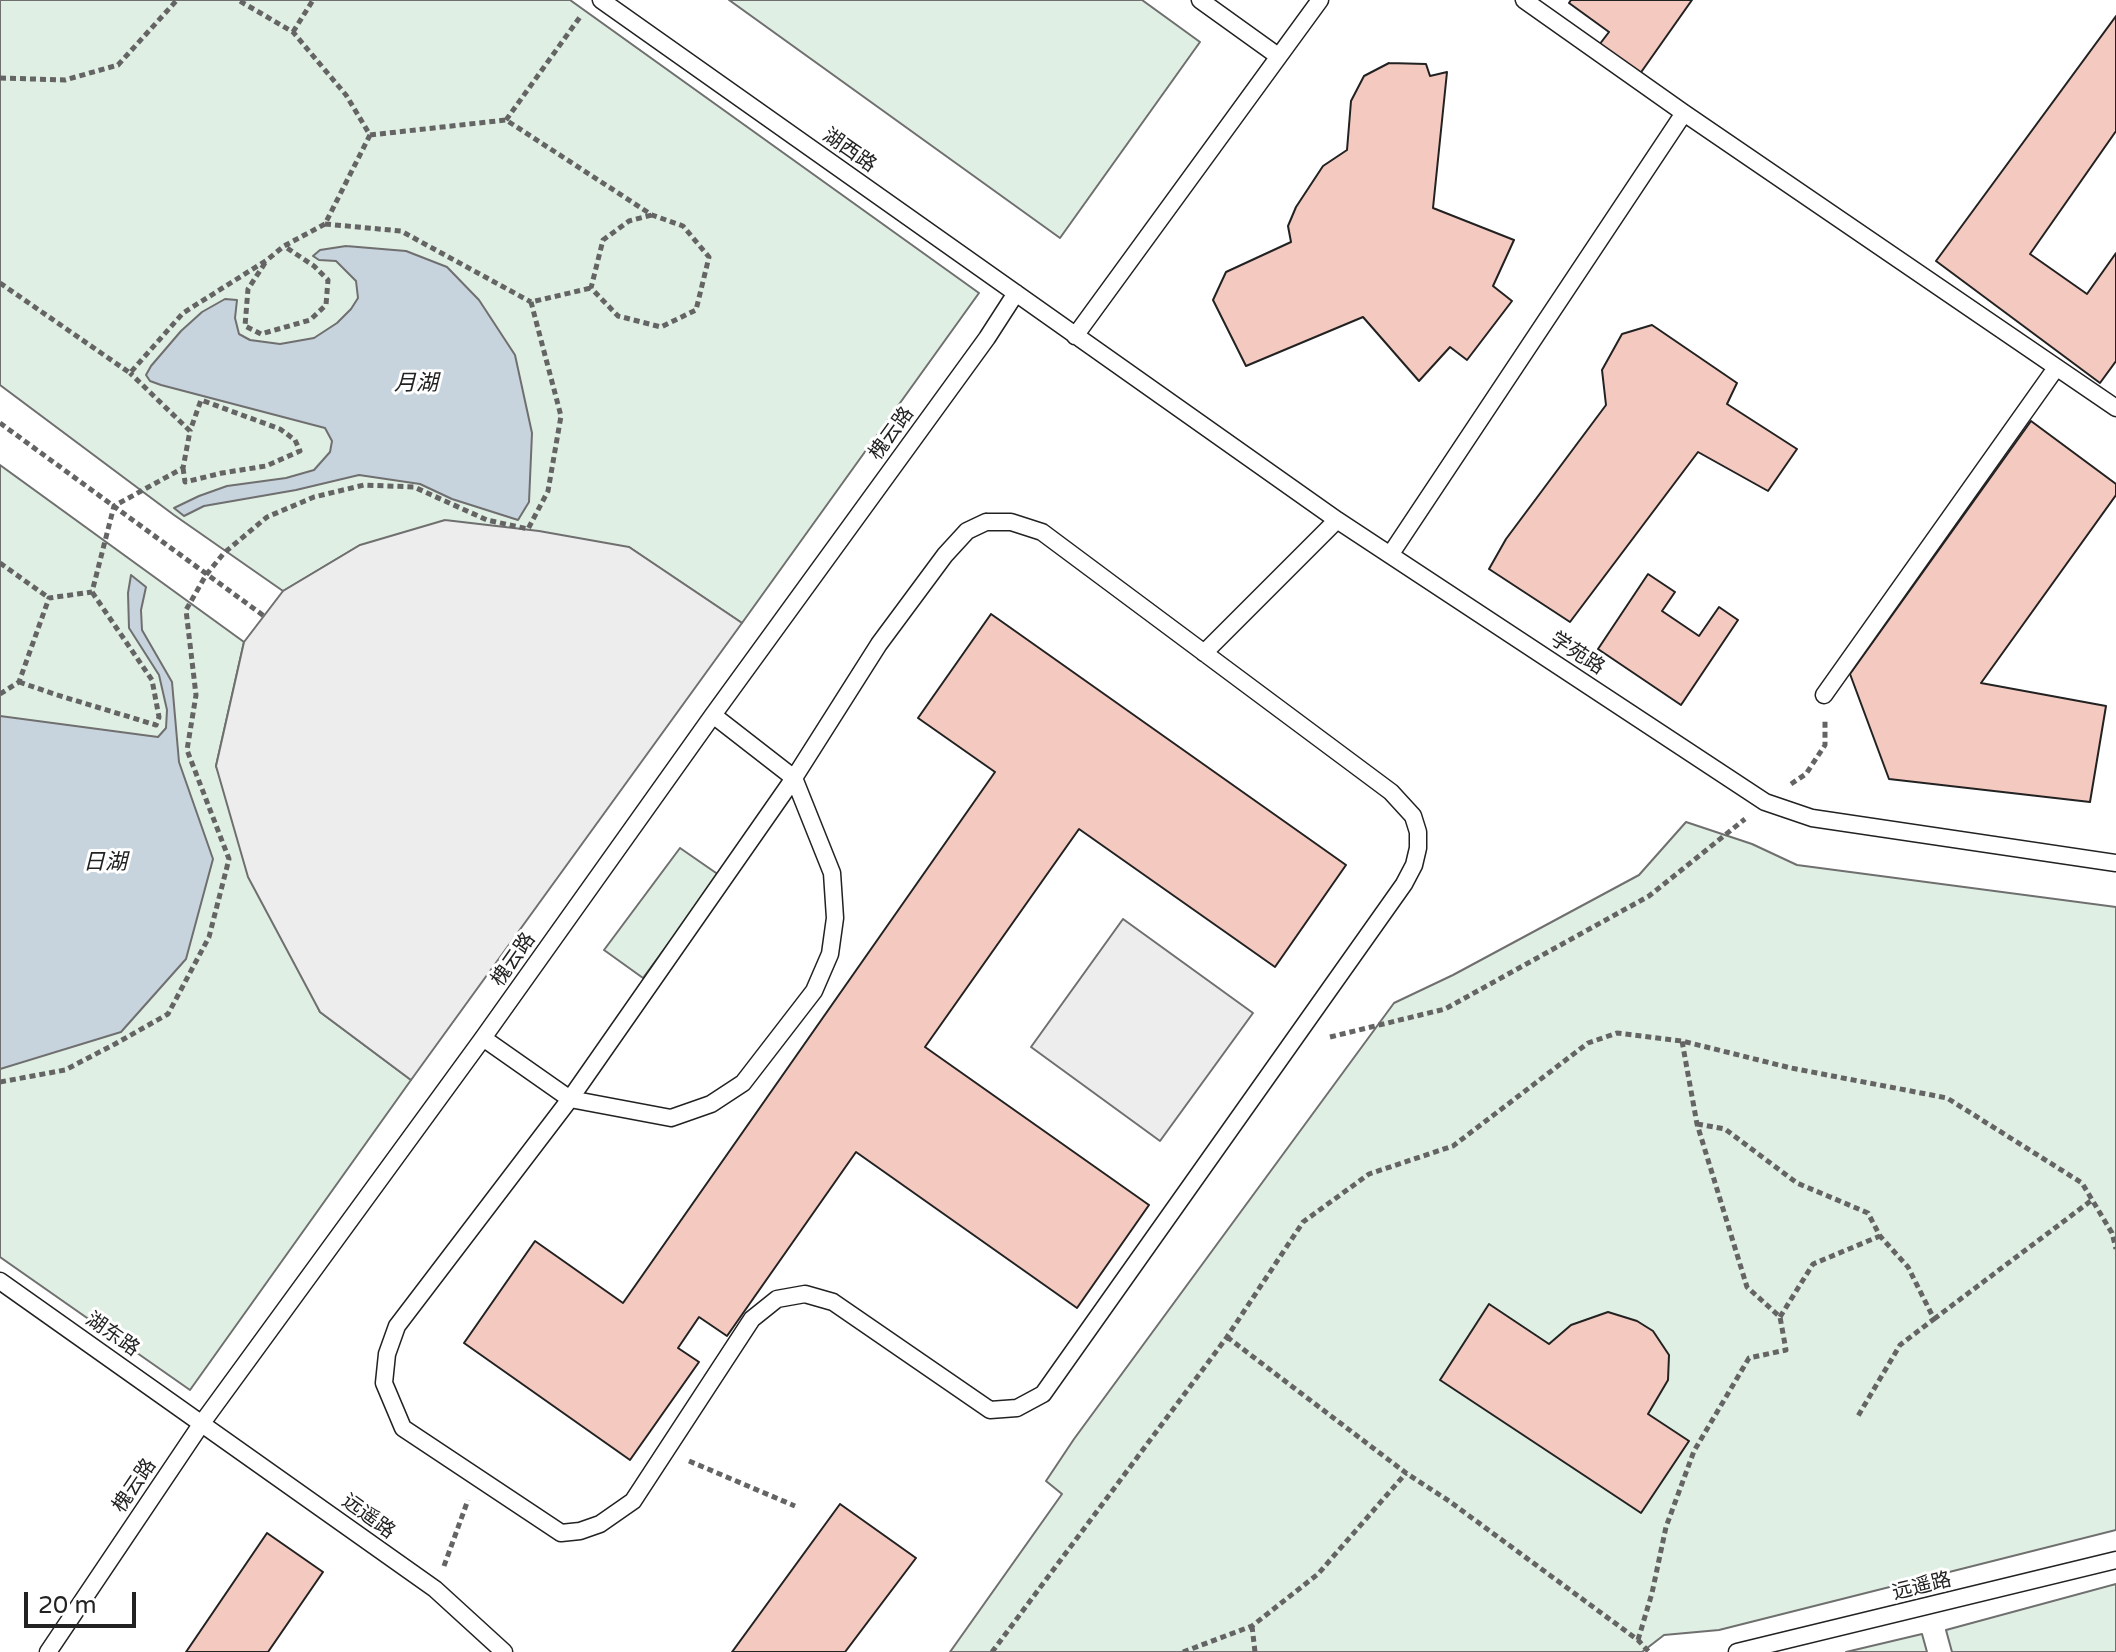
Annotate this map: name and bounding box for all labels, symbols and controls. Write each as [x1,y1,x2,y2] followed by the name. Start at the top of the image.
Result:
[818,124,880,178] street label: 湖西路
[394,371,438,397] water label: 月湖
[865,403,919,465] street label: 槐云路
[1545,628,1609,680] street label: 学苑路
[83,850,127,876] water label: 日湖
[487,929,541,991] street label: 槐云路
[81,1308,143,1362] street label: 湖东路
[108,1454,162,1518] street label: 槐云路
[337,1490,399,1544] street label: 远遥路
[1890,1568,1954,1606] street label: 远遥路
[28,1576,140,1626] scale bar
[38,1591,96,1620] text: 20 m

